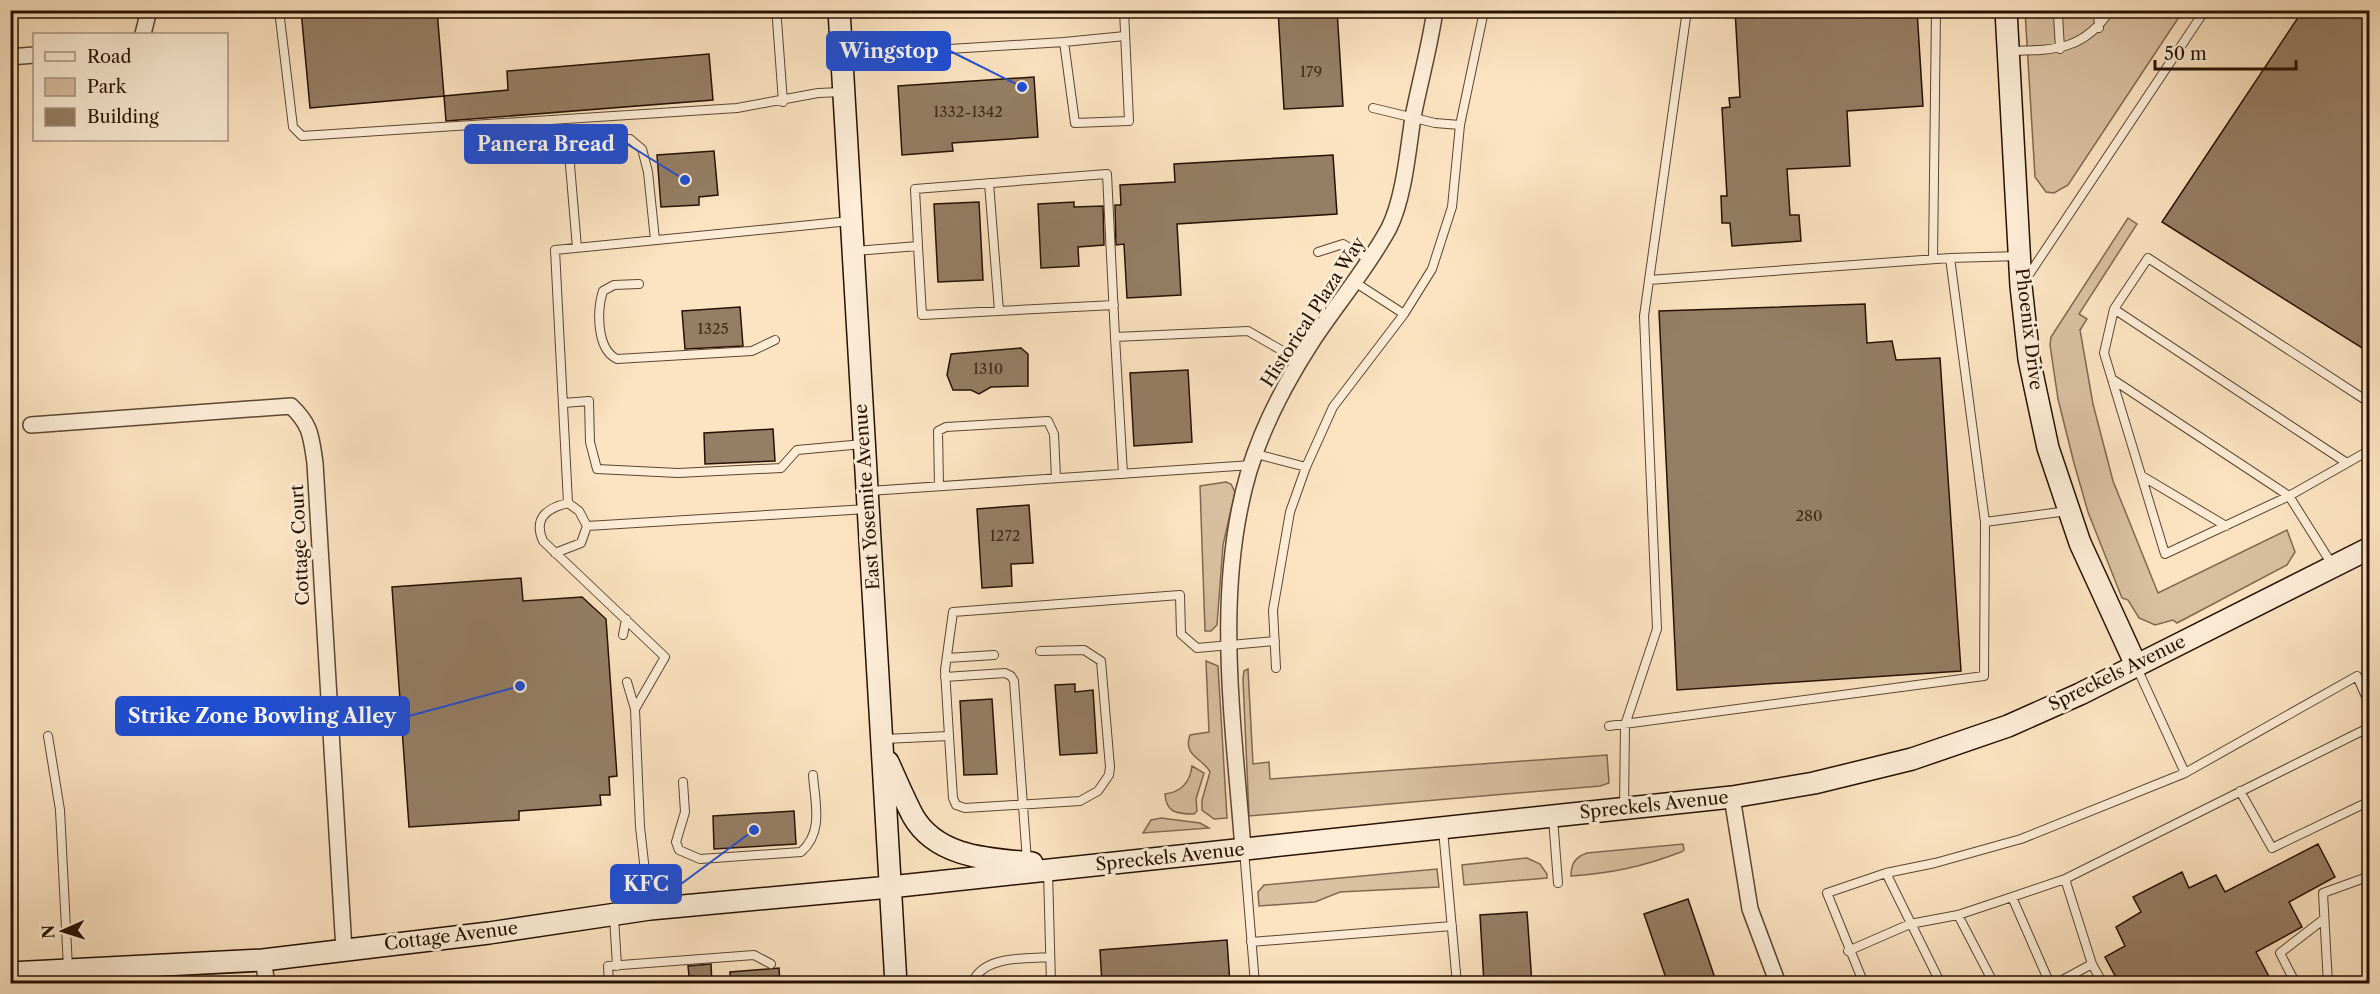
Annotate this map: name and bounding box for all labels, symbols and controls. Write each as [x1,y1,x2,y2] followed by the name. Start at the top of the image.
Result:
[827,32,950,70] callout: Wingstop
[33,33,228,141] legend
[2155,33,2296,71] scale bar
[838,39,939,63] text: Wingstop
[2164,43,2207,65] text: 50 m
[87,46,132,68] text: Road
[1300,62,1322,81] house number: 179
[87,76,128,98] text: Park
[933,102,1003,121] house number: 1332-1342
[87,106,159,128] text: Building
[465,125,627,163] callout: Panera Bread
[477,132,616,156] text: Panera Bread
[1256,232,1370,391] street label: Historical Plaza Way
[2011,267,2047,391] street label: Phoenix Drive
[697,319,729,338] house number: 1325
[973,359,1003,378] house number: 1310
[850,403,884,591] street label: East Yosemite Avenue
[286,483,314,606] street label: Cottage Court
[1795,506,1823,525] house number: 280
[990,526,1020,545] house number: 1272
[2045,630,2189,716] street label: Spreckels Avenue
[116,697,409,735] callout: Strike Zone Bowling Alley
[128,704,397,728] text: Strike Zone Bowling Alley
[1578,786,1730,824] street label: Spreckels Avenue
[1094,838,1246,876] street label: Spreckels Avenue
[611,865,681,903] callout: KFC
[623,872,669,896] text: KFC
[33,901,93,961] north arrow
[383,917,519,955] street label: Cottage Avenue
[38,924,58,939] text: N

